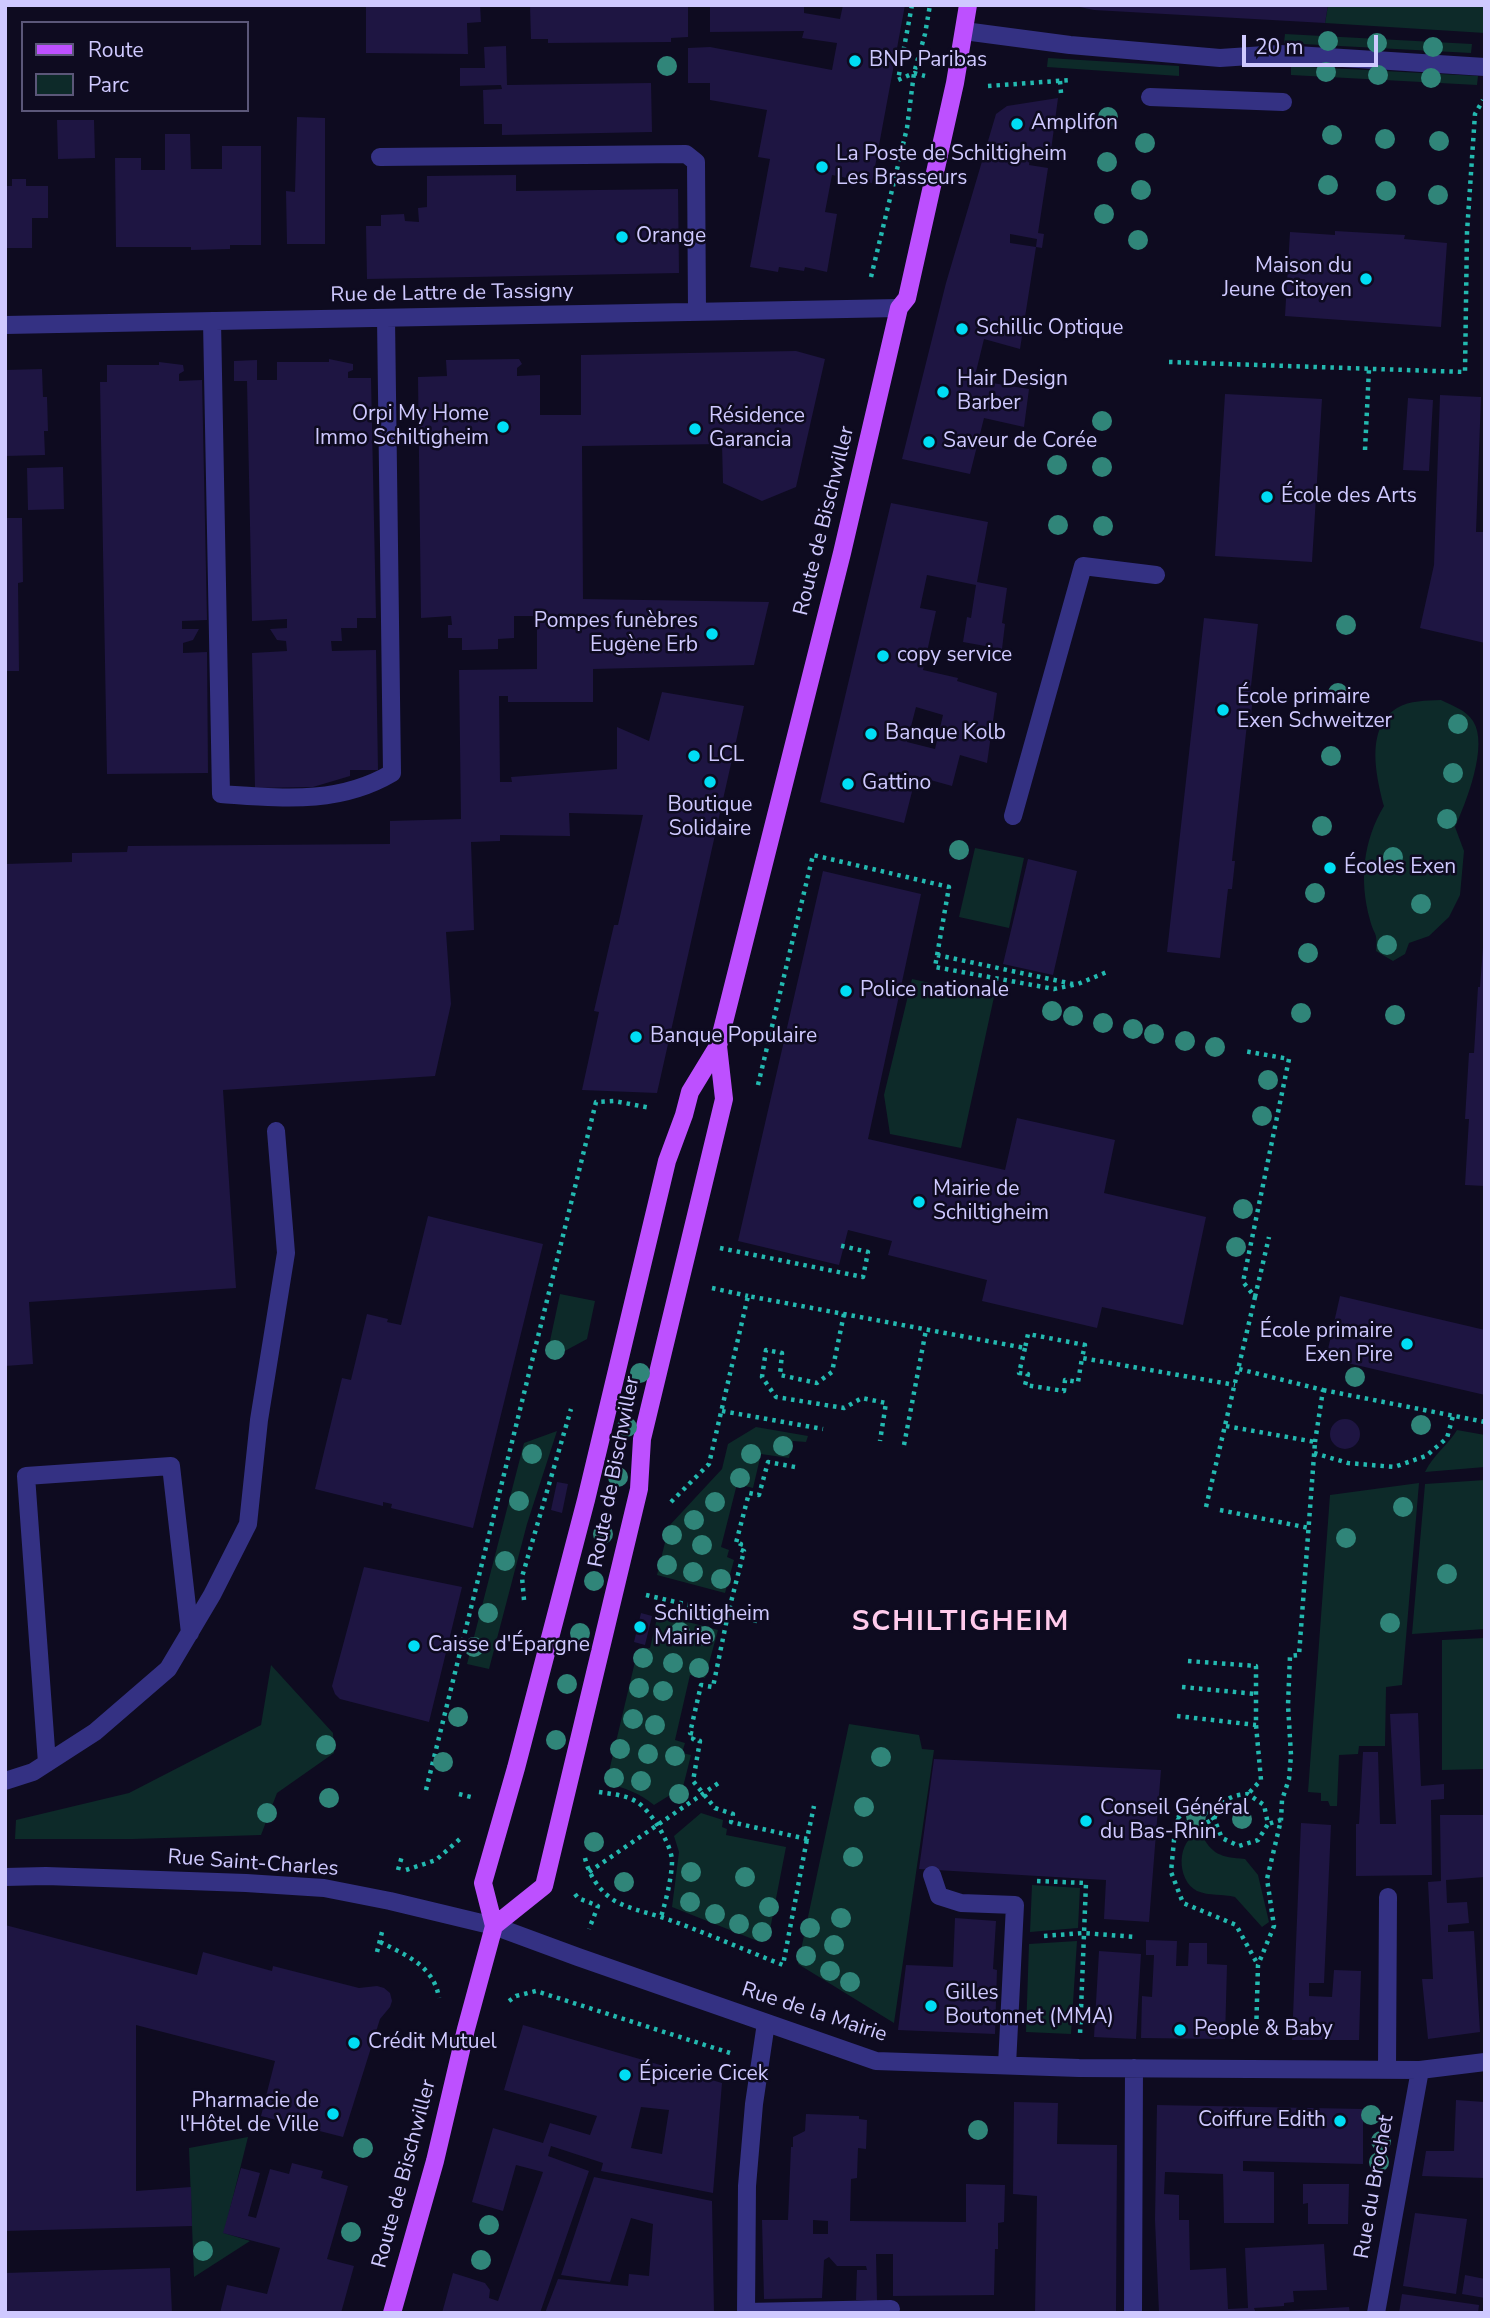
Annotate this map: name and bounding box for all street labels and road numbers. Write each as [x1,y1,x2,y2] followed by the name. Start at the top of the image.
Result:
[330,279,574,309] street label: Rue de Lattre de Tassigny
[789,424,861,618] street label: Route de Bischwiller
[584,1374,646,1570] street label: Route de Bischwiller
[167,1845,339,1883] street label: Rue Saint-Charles
[738,1978,890,2048] street label: Rue de la Mairie
[368,2077,442,2271] street label: Route de Bischwiller
[1350,2113,1400,2261] street label: Rue du Brochet

